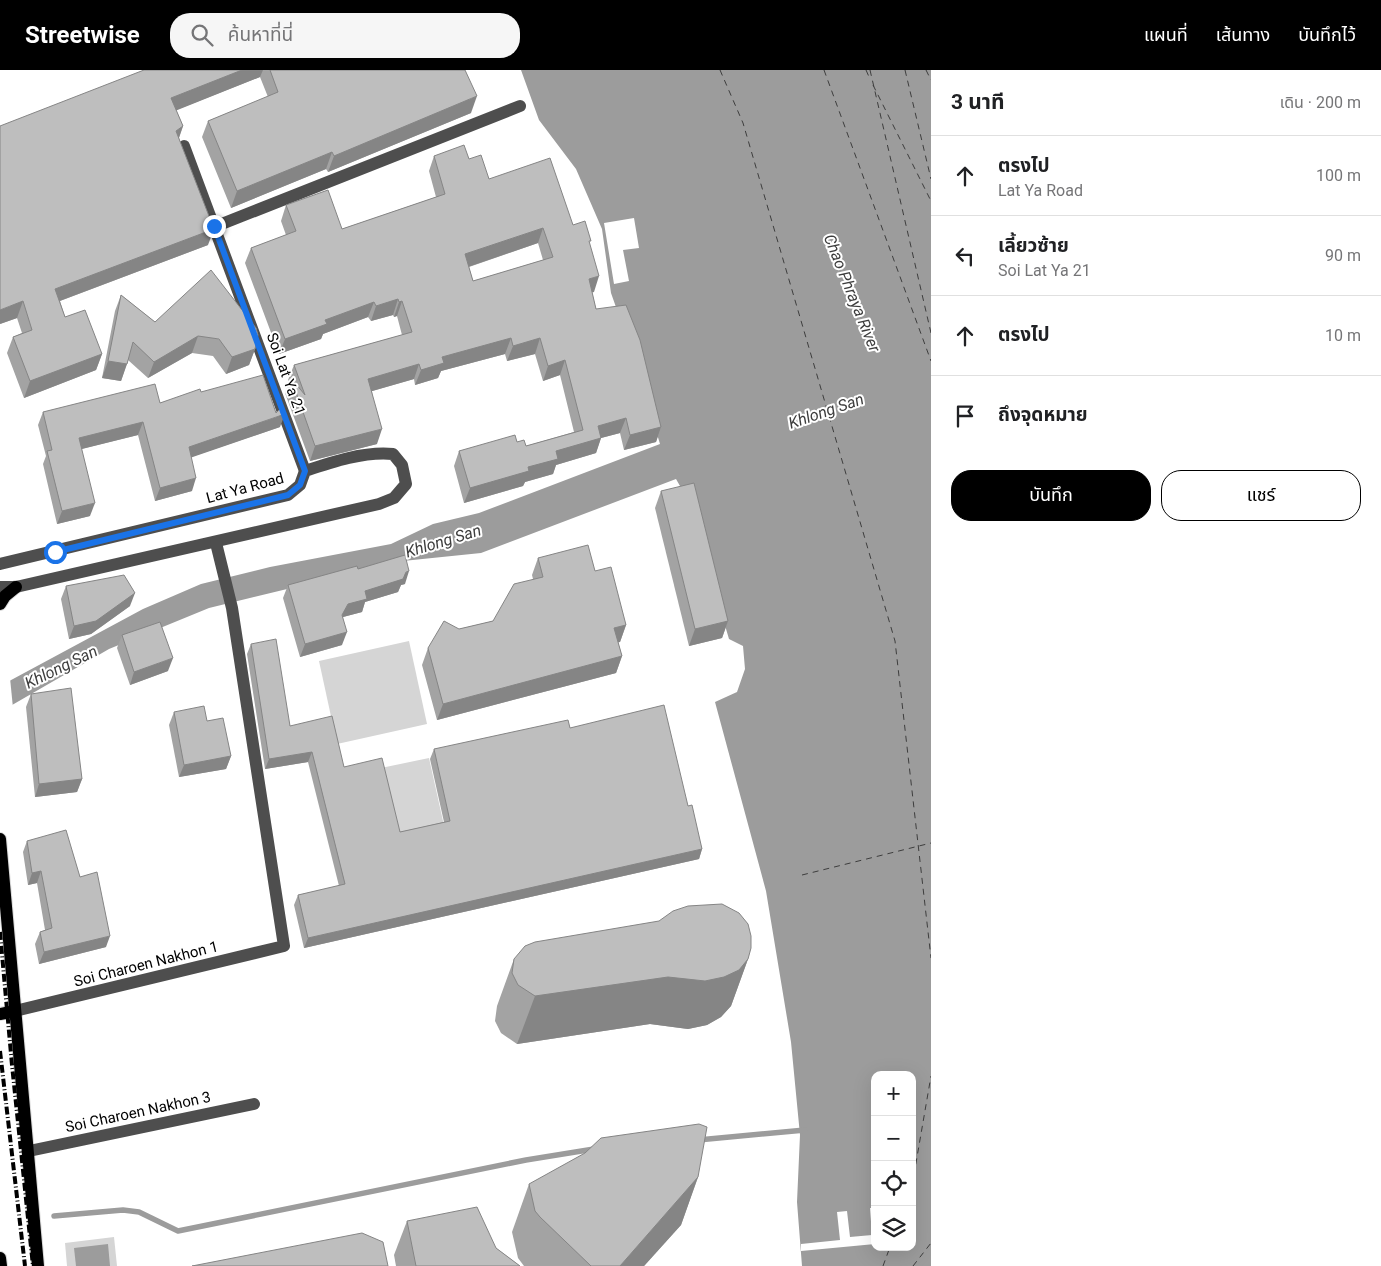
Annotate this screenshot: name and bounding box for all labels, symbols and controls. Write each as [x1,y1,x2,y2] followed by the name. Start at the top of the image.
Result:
[170,13,520,58] search box
[25,21,140,49] text: Streetwise
[188,21,216,49] icon: search
[228,23,293,46] text: ค้นหาที่นี่
[1144,24,1188,45] text: แผนที่
[1216,24,1270,45] text: เส้นทาง
[1298,24,1356,45] text: บันทึกไว้
[951,90,1005,114] text: 3 นาที
[1280,93,1361,112] text: เดิน · 200 m
[998,154,1050,177] text: ตรงไป
[951,162,979,190] icon: ahead
[1316,166,1361,185] text: 100 m
[998,181,1083,200] text: Lat Ya Road
[203,215,226,238] route end
[820,231,885,355] water label: Chao Phraya River
[998,234,1069,257] text: เลี้ยวซ้าย
[951,242,979,270] icon: left
[1325,246,1361,265] text: 90 m
[998,261,1091,280] text: Soi Lat Ya 21
[951,322,979,350] icon: ahead
[998,323,1050,346] text: ตรงไป
[1325,326,1361,345] text: 10 m
[263,330,309,418] street label: Soi Lat Ya 21
[786,389,866,433] water label: Khlong San
[951,402,979,430] icon: arrive
[998,403,1088,426] text: ถึงจุดหมาย
[204,469,286,507] street label: Lat Ya Road
[951,470,1151,521] button: บันทึก
[1161,470,1361,521] button: แชร์
[403,520,483,562] water label: Khlong San
[44,541,67,564] route start
[22,641,100,693] water label: Khlong San
[72,937,220,991] street label: Soi Charoen Nakhon 1
[871,1071,916,1251] map controls
[871,1071,916,1116] button: +
[64,1088,212,1136] street label: Soi Charoen Nakhon 3
[871,1116,916,1161] button: −
[871,1161,916,1206] button: locate
[871,1206,916,1251] button: layers

